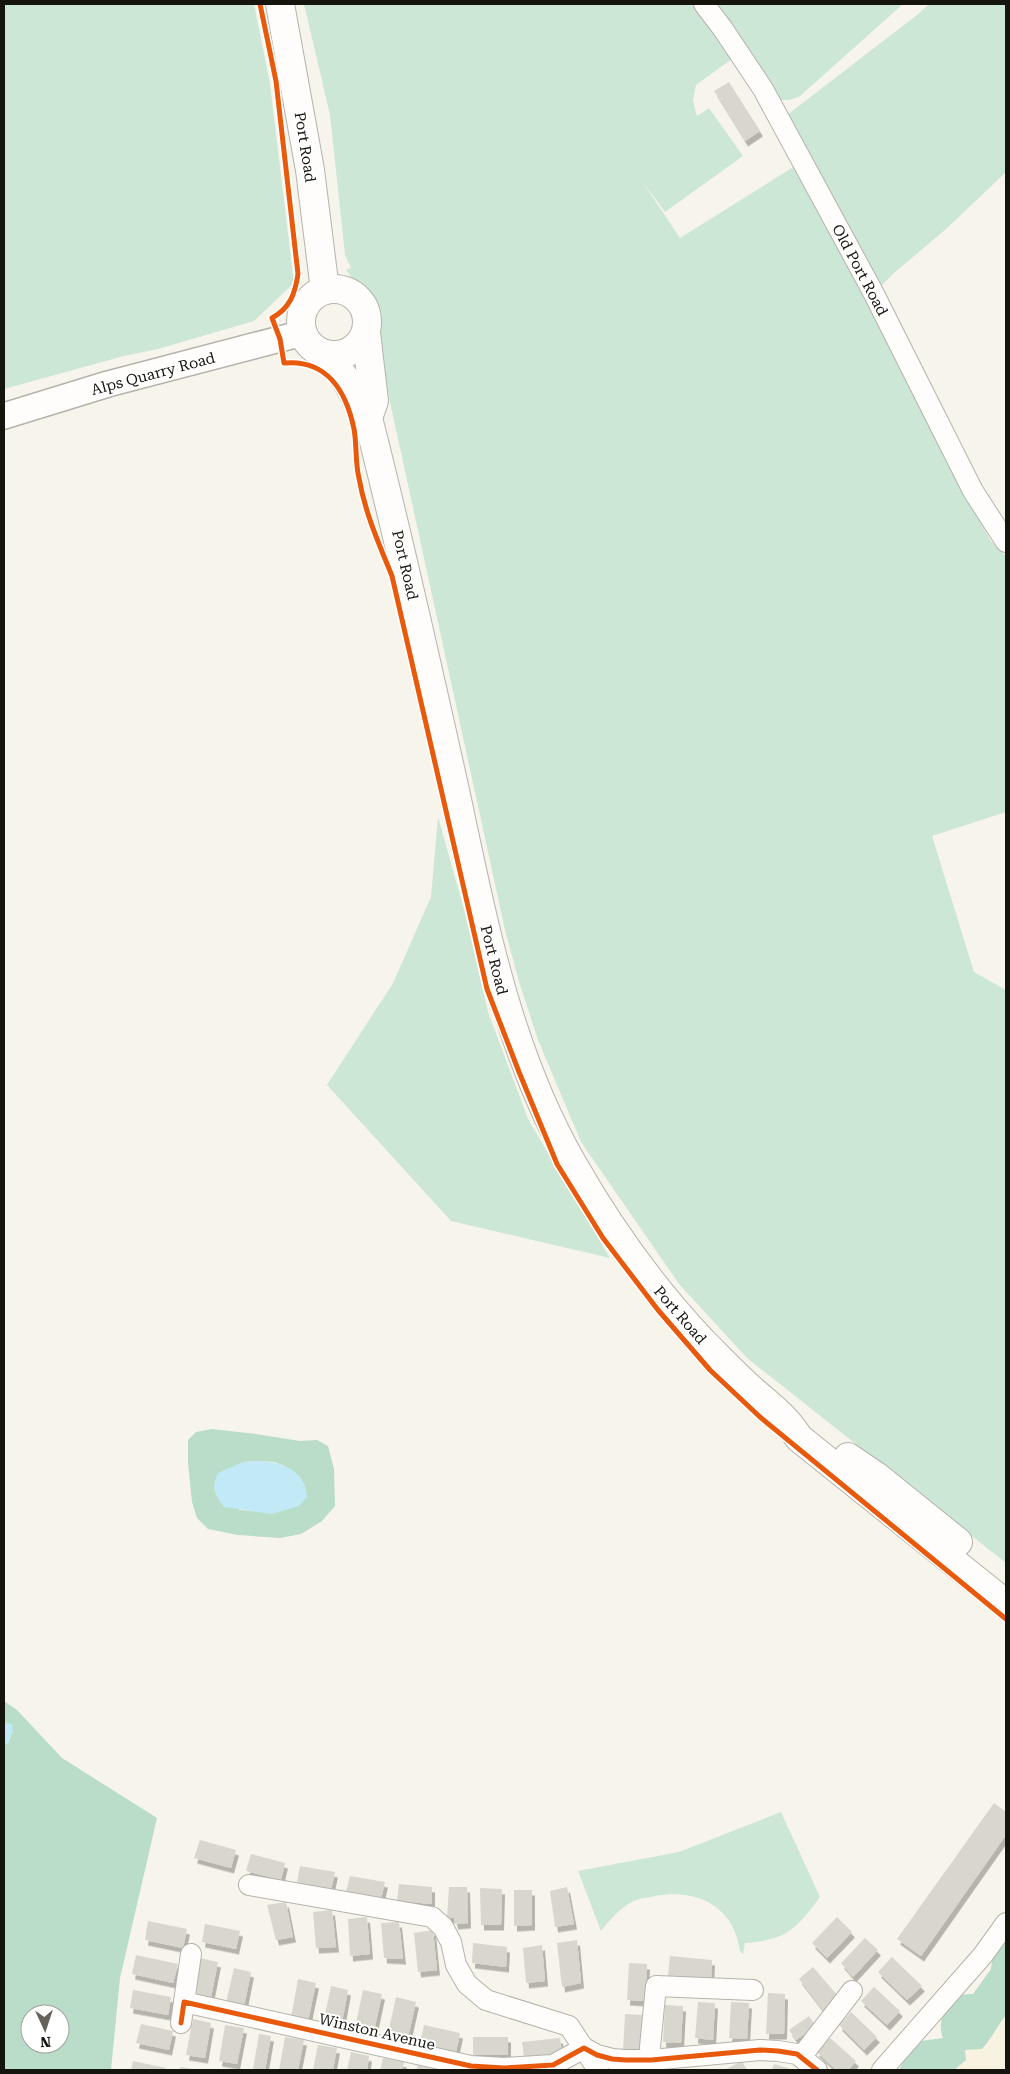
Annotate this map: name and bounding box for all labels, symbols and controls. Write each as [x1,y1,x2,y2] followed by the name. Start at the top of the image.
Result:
[291,110,320,184] street label: Port Road
[828,221,892,319] street label: Old Port Road
[89,349,217,399] street label: Alps Quarry Road
[388,528,422,602] street label: Port Road
[477,923,511,997] street label: Port Road
[650,1282,710,1348] street label: Port Road
[20,2004,70,2054] north arrow
[317,2010,437,2054] street label: Winston Avenue
[40,2034,51,2050] text: N

